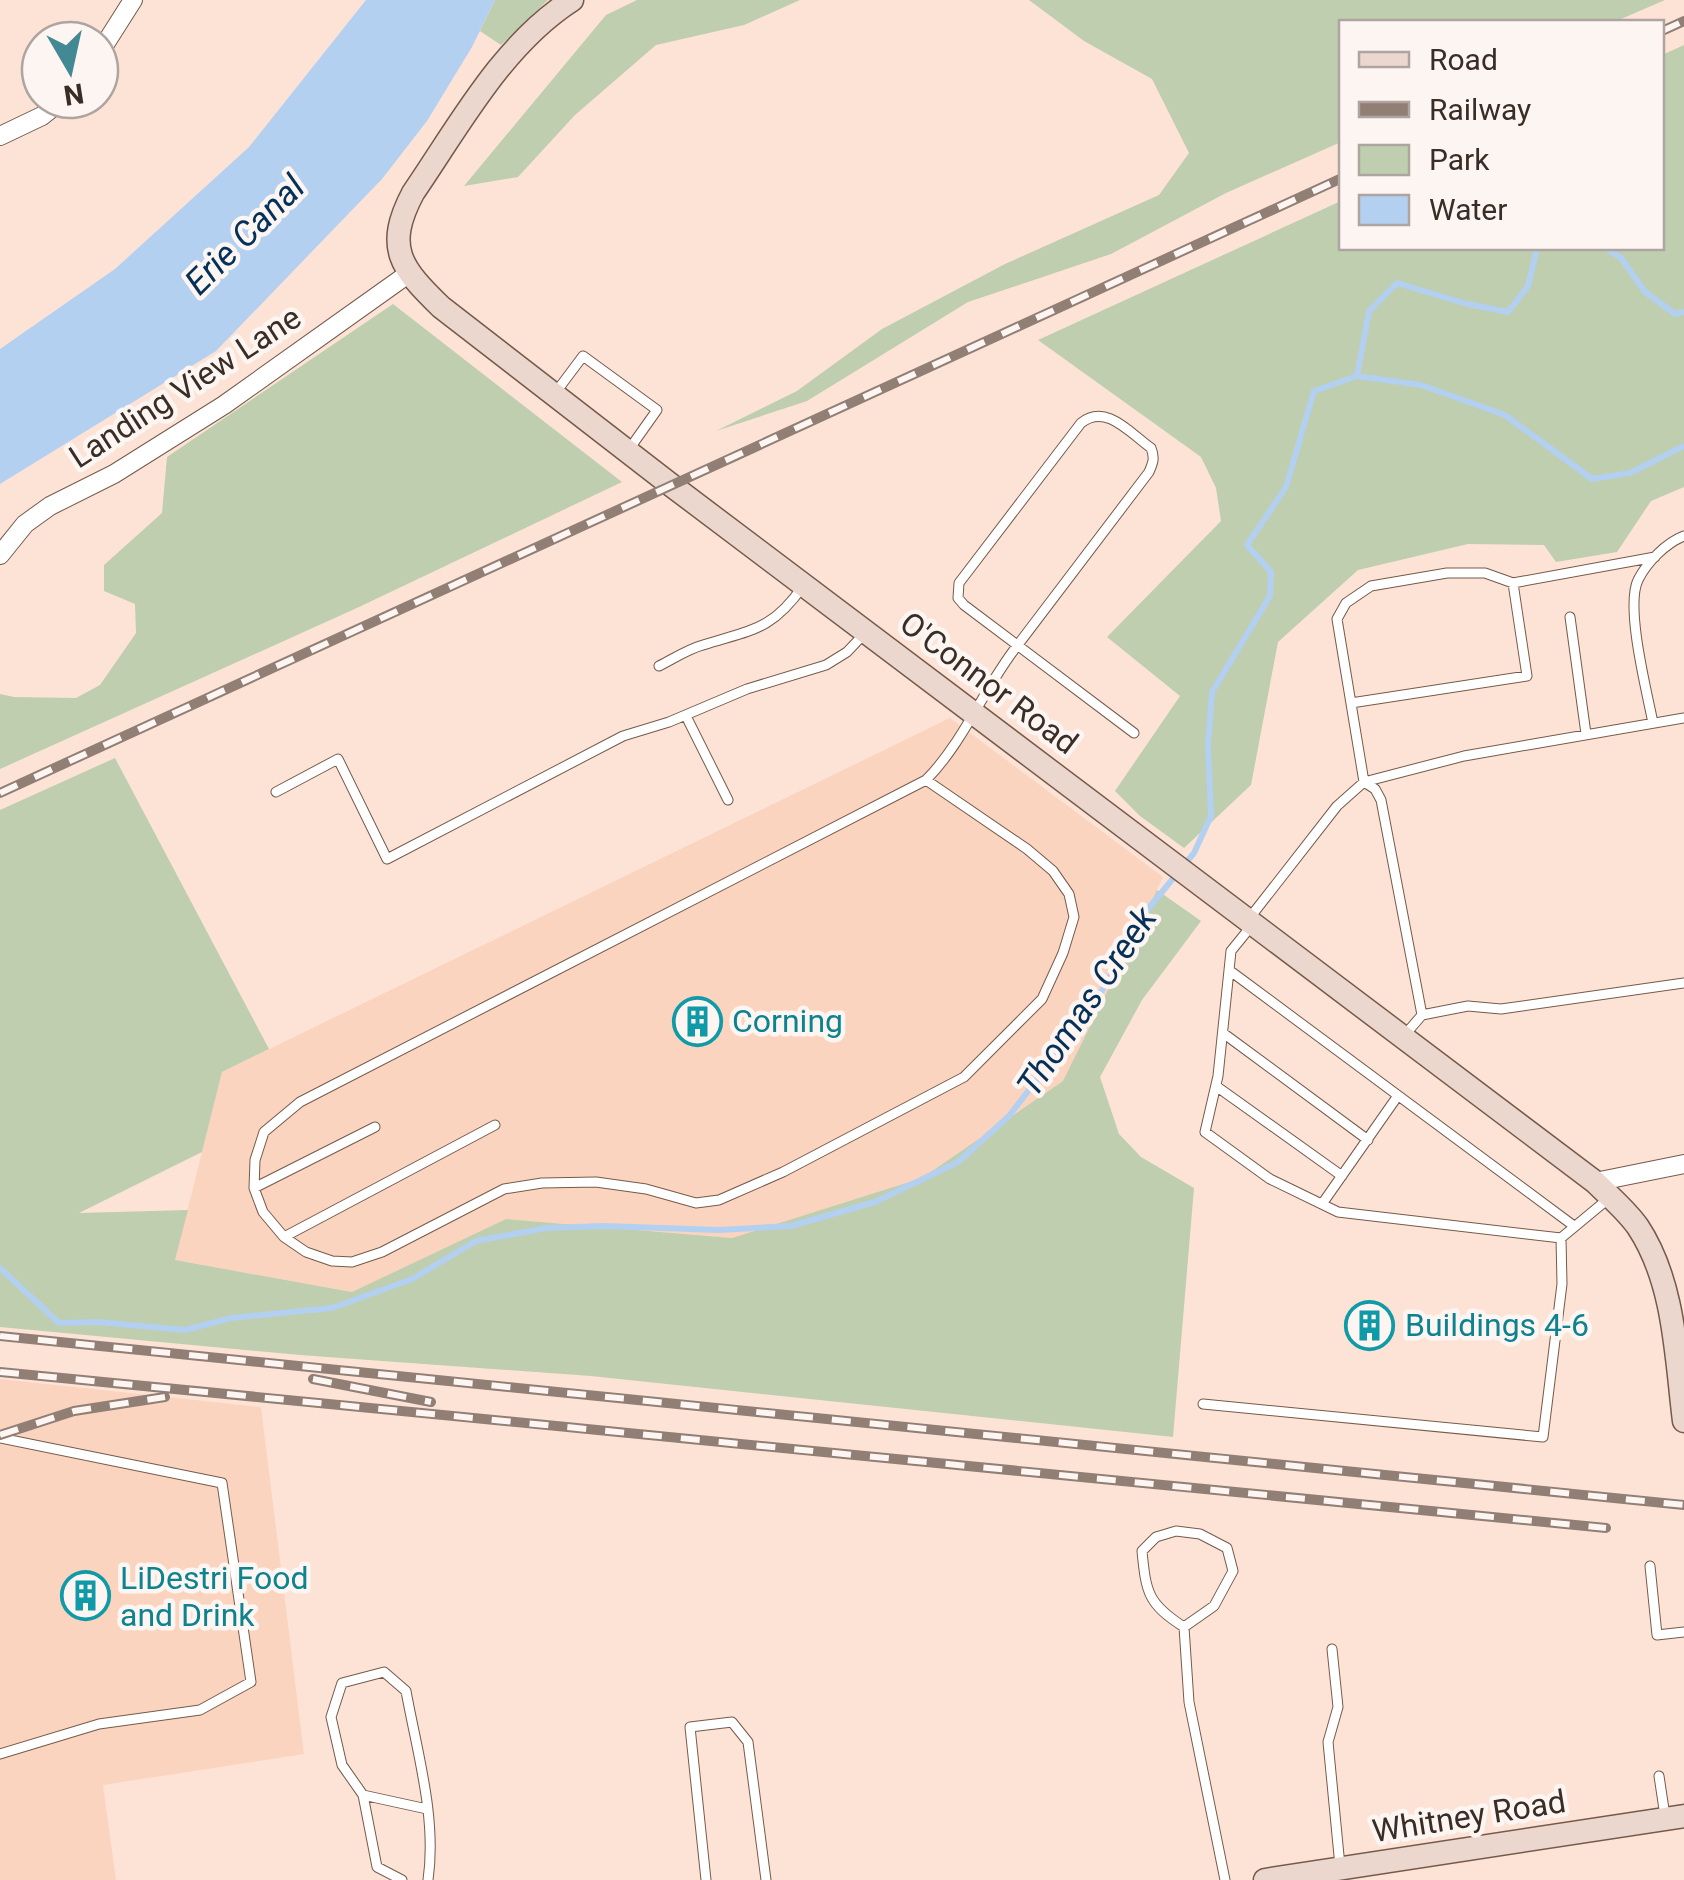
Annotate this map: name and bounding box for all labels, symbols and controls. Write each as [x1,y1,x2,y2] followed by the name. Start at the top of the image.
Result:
[20,20,120,120] north arrow
[1339,20,1664,250] legend
[1429,42,1498,77] text: Road
[61,76,86,112] text: N
[1429,92,1531,127] text: Railway
[1429,142,1490,177] text: Park
[177,166,314,303] water label: Erie Canal
[1429,192,1507,227] text: Water
[62,298,308,476] street label: Landing View Lane
[893,604,1085,762] street label: O'Connor Road
[1009,899,1166,1104] water label: Thomas Creek
[671,995,723,1047] building icon: Corning
[732,1002,843,1040] place label: Corning
[1344,1299,1396,1351] building icon: Buildings 4-6
[1405,1306,1589,1344] place label: Buildings 4-6
[120,1559,308,1634] place label: LiDestri Food and Drink
[59,1570,111,1622] building icon: LiDestri Food and Drink
[1370,1782,1568,1850] street label: Whitney Road

